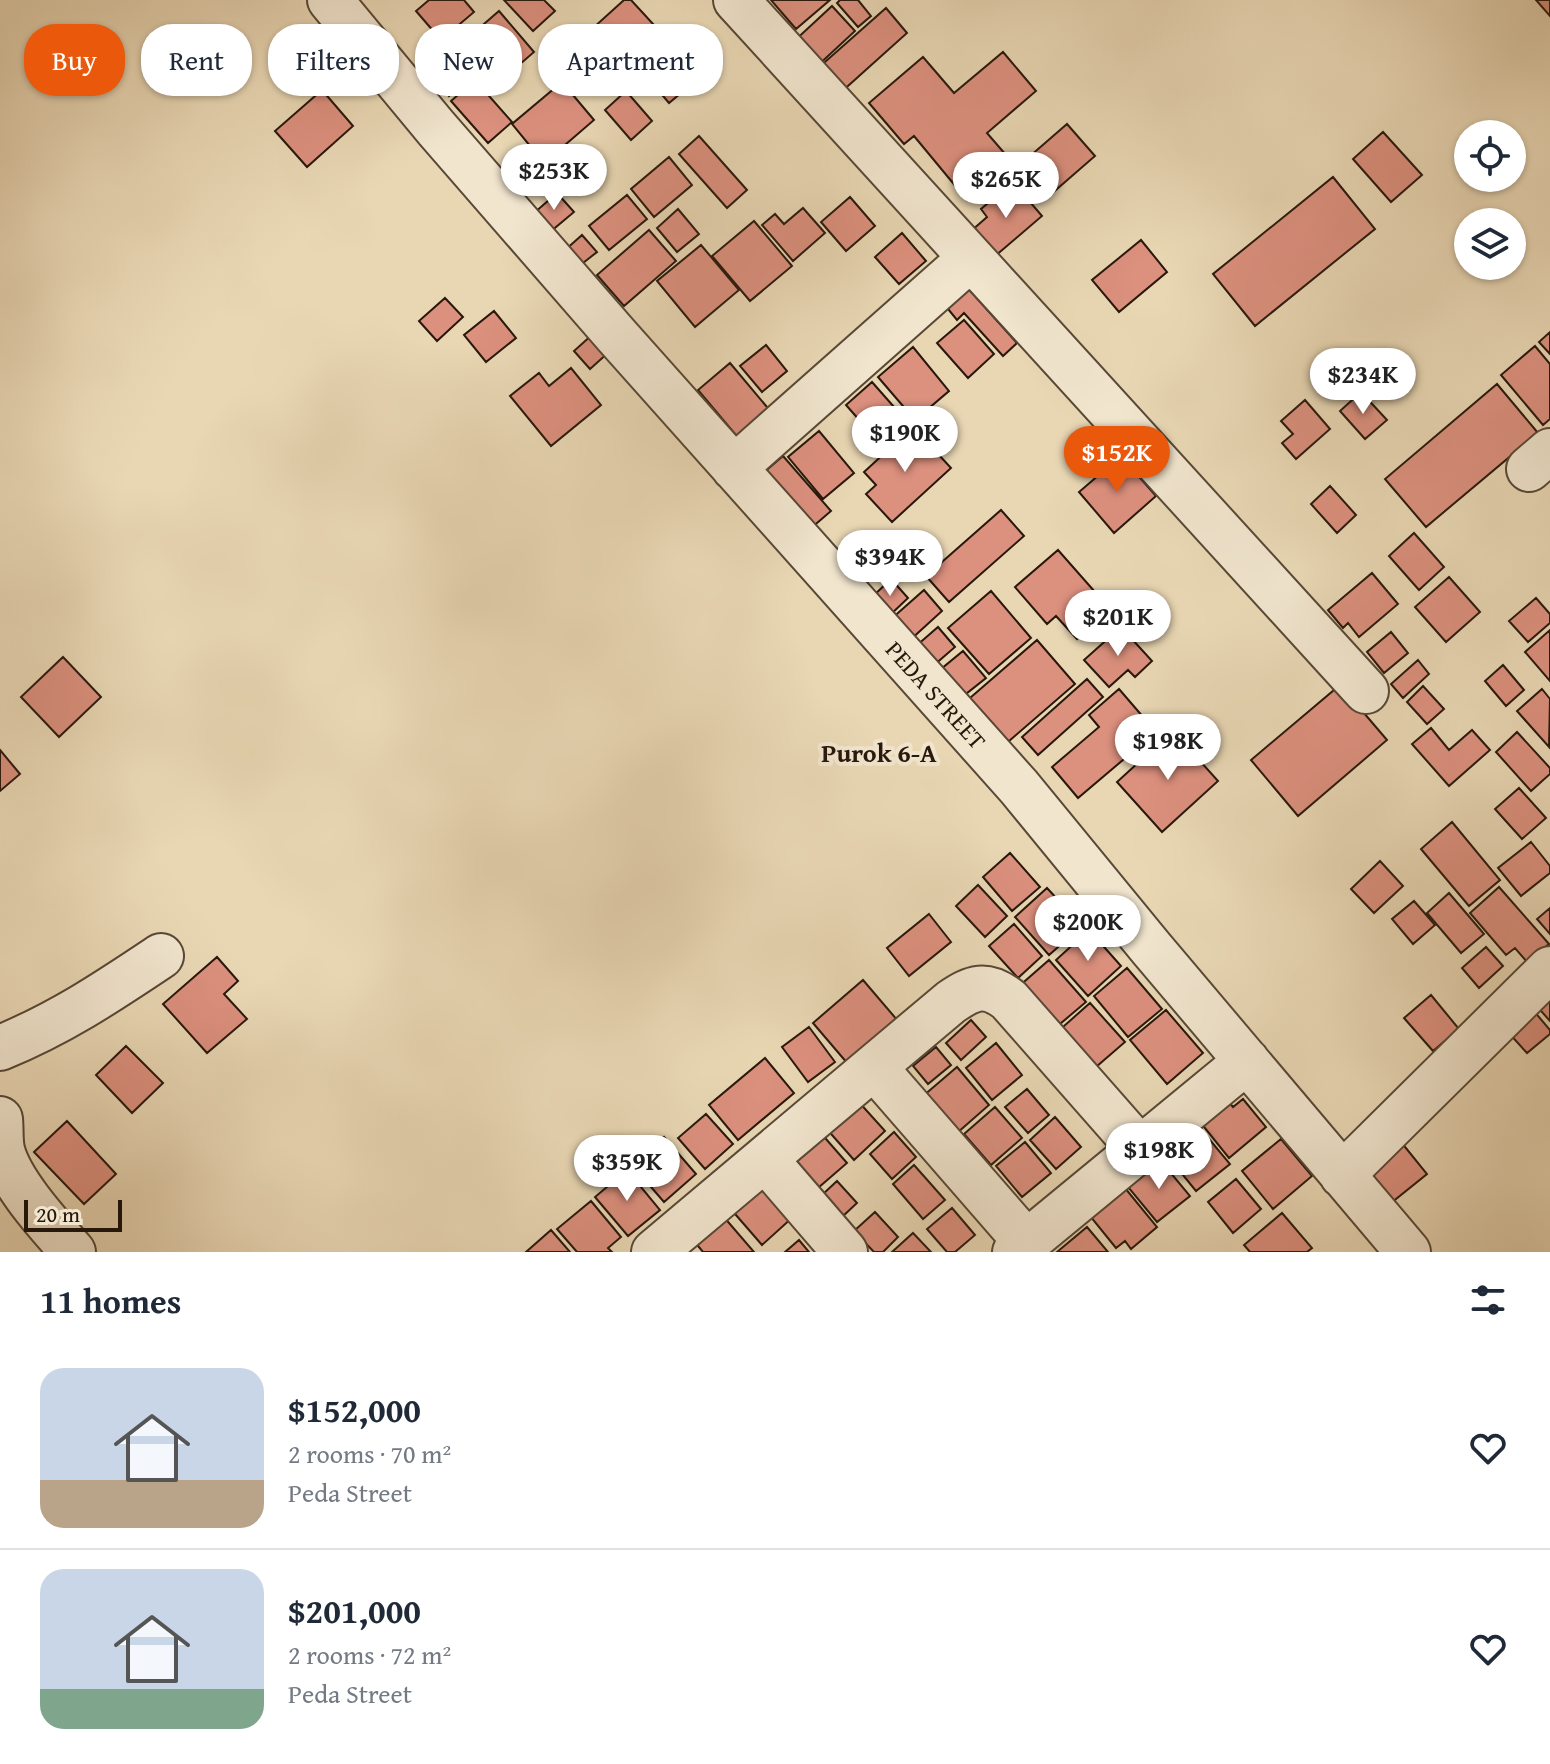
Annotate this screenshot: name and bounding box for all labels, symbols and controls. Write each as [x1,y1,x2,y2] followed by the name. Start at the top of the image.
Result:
[24,24,125,96] chip: Buy
[141,24,252,96] chip: Rent
[268,24,399,96] chip: Filters
[415,24,522,96] chip: New
[538,24,723,96] chip: Apartment
[1454,120,1526,280] map controls
[1454,120,1526,192] button: locate
[498,144,610,212] pin: $253K
[519,150,589,189] text: $253K
[950,152,1062,220] pin: $265K
[971,158,1041,197] text: $265K
[1454,208,1526,280] button: layers
[1307,348,1419,416] pin: $234K
[1328,354,1398,393] text: $234K
[849,406,961,474] pin: $190K
[870,412,940,451] text: $190K
[1061,426,1173,494] pin: $152K
[1082,432,1152,471] text: $152K
[834,530,946,598] pin: $394K
[855,536,925,575] text: $394K
[1062,590,1174,658] pin: $201K
[1083,596,1153,635] text: $201K
[878,633,994,757] street label: PEDA STREET
[1112,714,1224,782] pin: $198K
[1133,720,1203,759] text: $198K
[821,733,937,772] district label: Purok 6-A
[1032,895,1144,963] pin: $200K
[1053,901,1123,940] text: $200K
[1103,1123,1215,1191] pin: $198K
[1124,1129,1194,1168] text: $198K
[571,1135,683,1203] pin: $359K
[592,1141,662,1180] text: $359K
[24,1196,122,1232] scale bar
[36,1198,80,1230] text: 20 m
[40,1276,181,1325] text: 11 homes
[1466,1278,1510,1322] icon: filters
[288,1385,421,1434] text: $152,000
[104,1400,200,1496] icon: home
[1466,1426,1510,1470] icon: heart
[288,1434,451,1473] text: 2 rooms · 70 m²
[288,1473,412,1512] text: Peda Street
[288,1586,421,1635] text: $201,000
[104,1601,200,1697] icon: home
[1466,1627,1510,1671] icon: heart
[288,1635,451,1674] text: 2 rooms · 72 m²
[288,1674,412,1713] text: Peda Street

